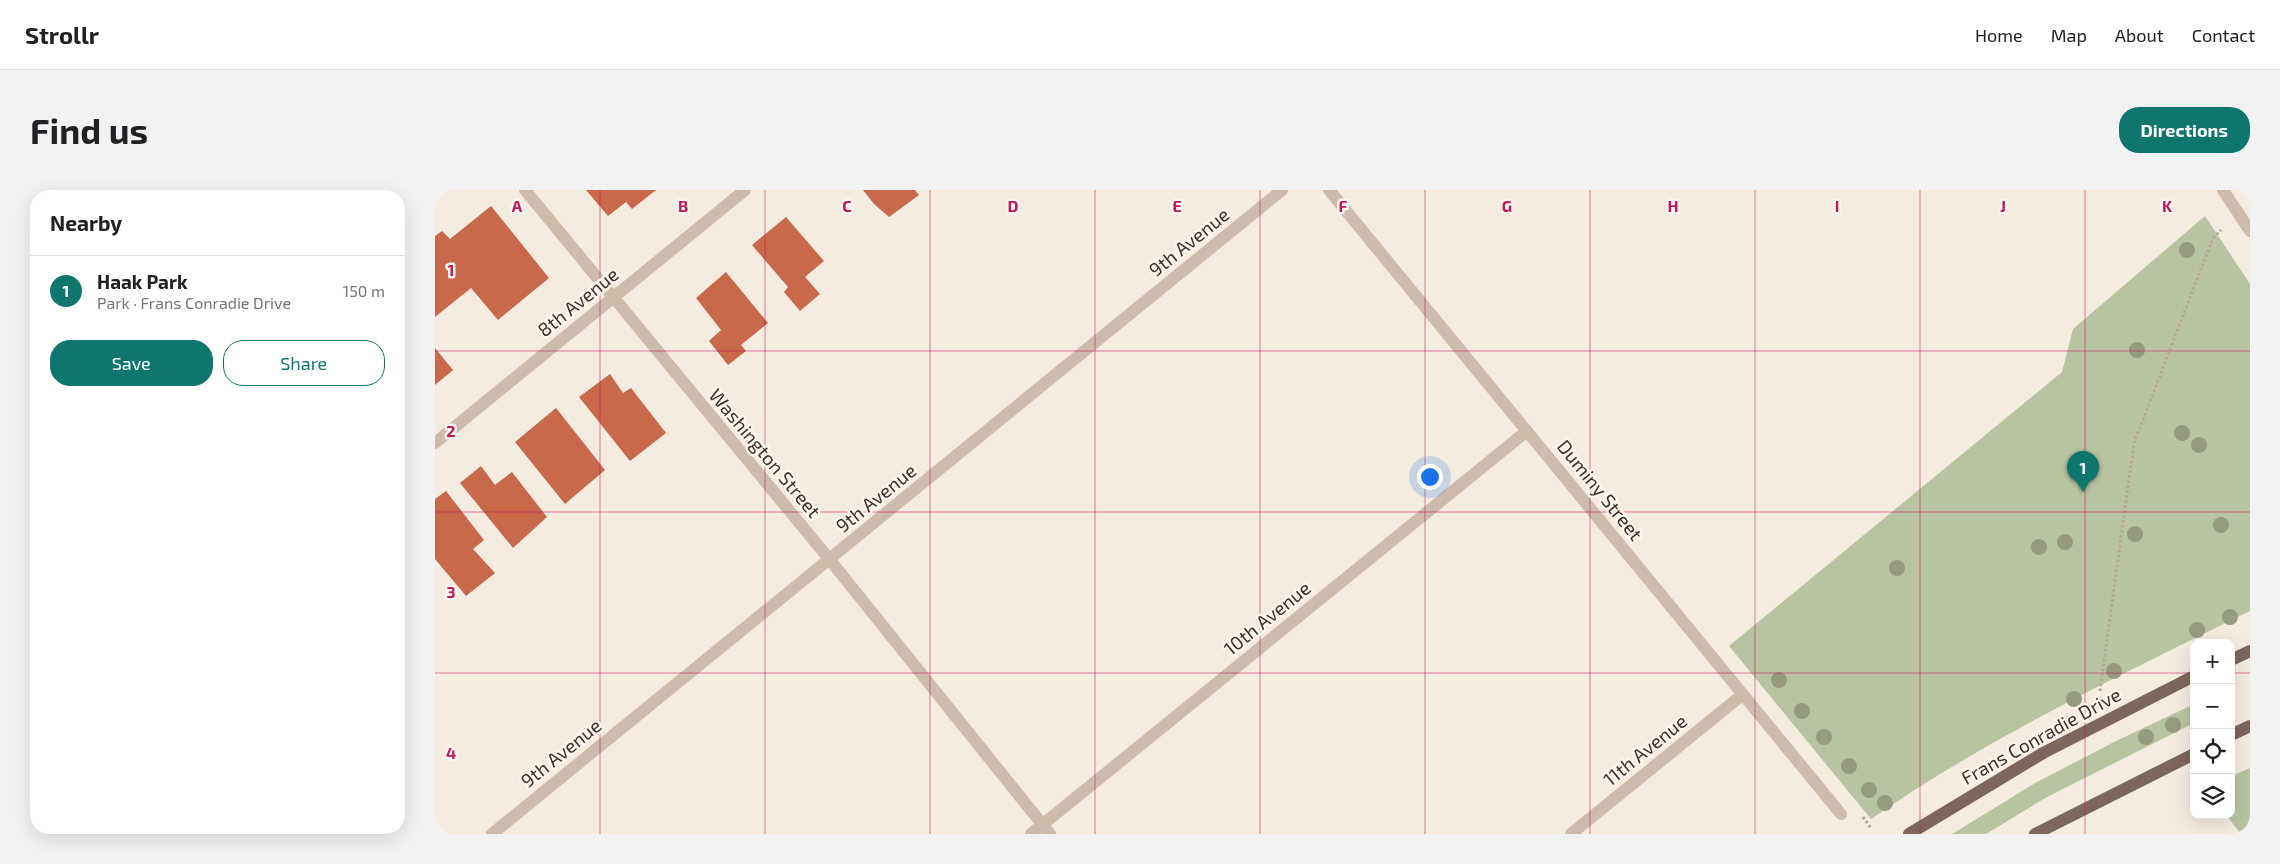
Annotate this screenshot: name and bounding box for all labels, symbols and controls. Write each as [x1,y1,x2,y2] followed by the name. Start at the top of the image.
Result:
[25,20,99,49] text: Strollr
[1975,24,2023,46] text: Home
[2051,24,2087,46] text: Map
[2115,24,2164,46] text: About
[2192,24,2255,46] text: Contact
[2119,107,2250,153] button: Directions
[30,109,148,151] text: Find us
[512,196,523,215] text: A
[678,196,688,215] text: B
[842,196,852,215] text: C
[1008,196,1019,215] text: D
[1172,196,1182,215] text: E
[1339,196,1348,215] text: F
[1502,196,1512,215] text: G
[1667,196,1679,215] text: H
[1835,196,1839,215] text: I
[2000,196,2006,215] text: J
[2162,196,2173,215] text: K
[1144,202,1233,281] street label: 9th Avenue
[50,210,122,235] text: Nearby
[448,260,454,279] text: 1
[533,262,623,341] street label: 8th Avenue
[97,270,188,293] text: Haak Park
[63,281,69,300] text: 1
[343,281,385,300] text: 150 m
[97,293,291,312] text: Park · Frans Conradie Drive
[50,340,213,386] button: Save
[223,340,385,386] button: Share
[705,383,826,522] street label: Washington Street
[446,421,456,440] text: 2
[1553,435,1648,545] street label: Duminy Street
[2067,451,2099,492] pin: 1
[831,458,920,537] street label: 9th Avenue
[1417,464,1443,490] your location
[1219,576,1315,660] street label: 10th Avenue
[446,582,456,601] text: 3
[2190,639,2235,819] map controls
[2190,639,2235,684] button: +
[1957,682,2125,789] street label: Frans Conradie Drive
[2190,684,2235,729] button: −
[1598,709,1691,790] street label: 11th Avenue
[516,713,605,792] street label: 9th Avenue
[2190,729,2235,774] button: locate
[446,743,456,762] text: 4
[2190,774,2235,819] button: layers

